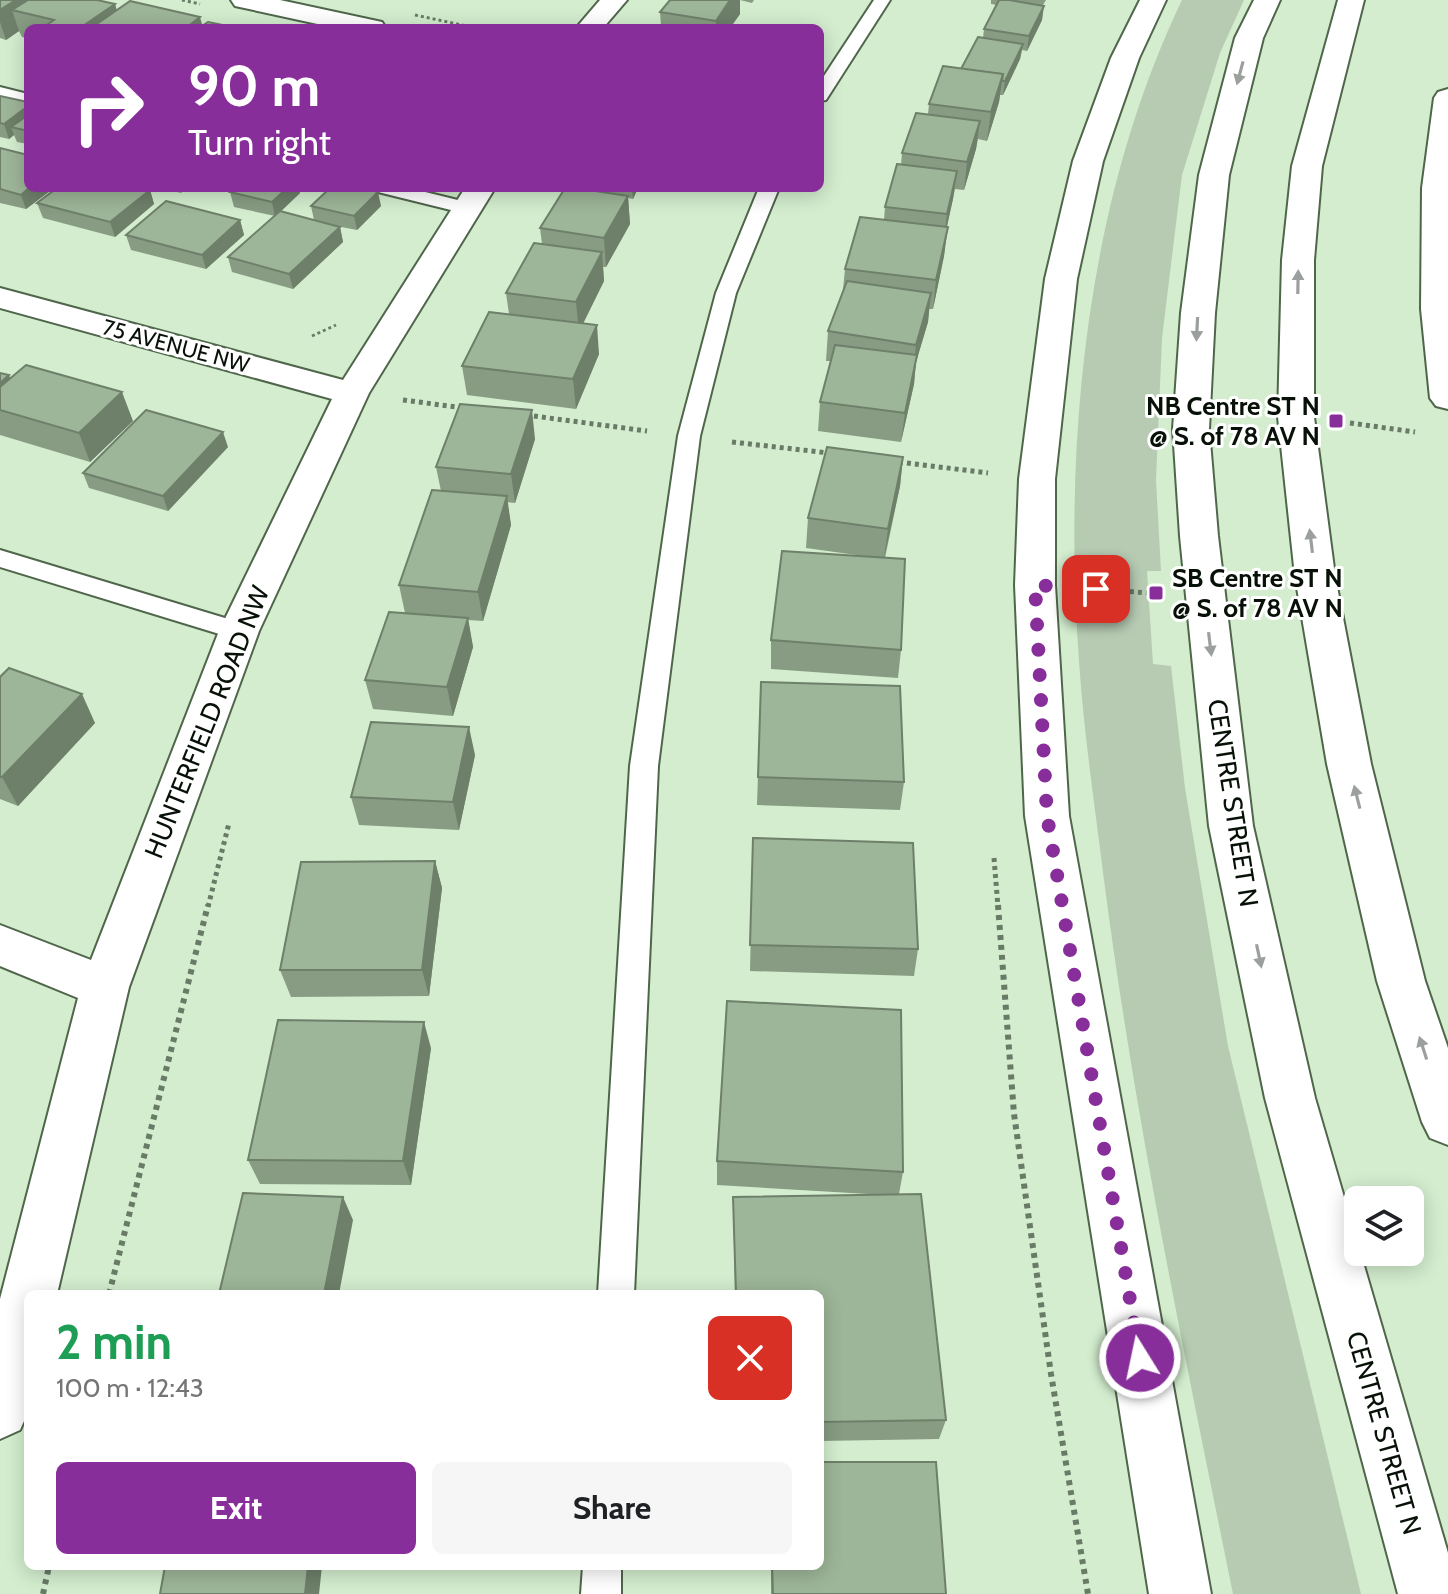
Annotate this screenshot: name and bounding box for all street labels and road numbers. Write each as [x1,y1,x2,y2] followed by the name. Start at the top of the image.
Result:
[100,313,253,379] street label: 75 AVENUE NW
[138,581,276,863] street label: HUNTERFIELD ROAD NW
[1201,697,1265,909] street label: CENTRE STREET N
[1340,1328,1428,1538] street label: CENTRE STREET N

